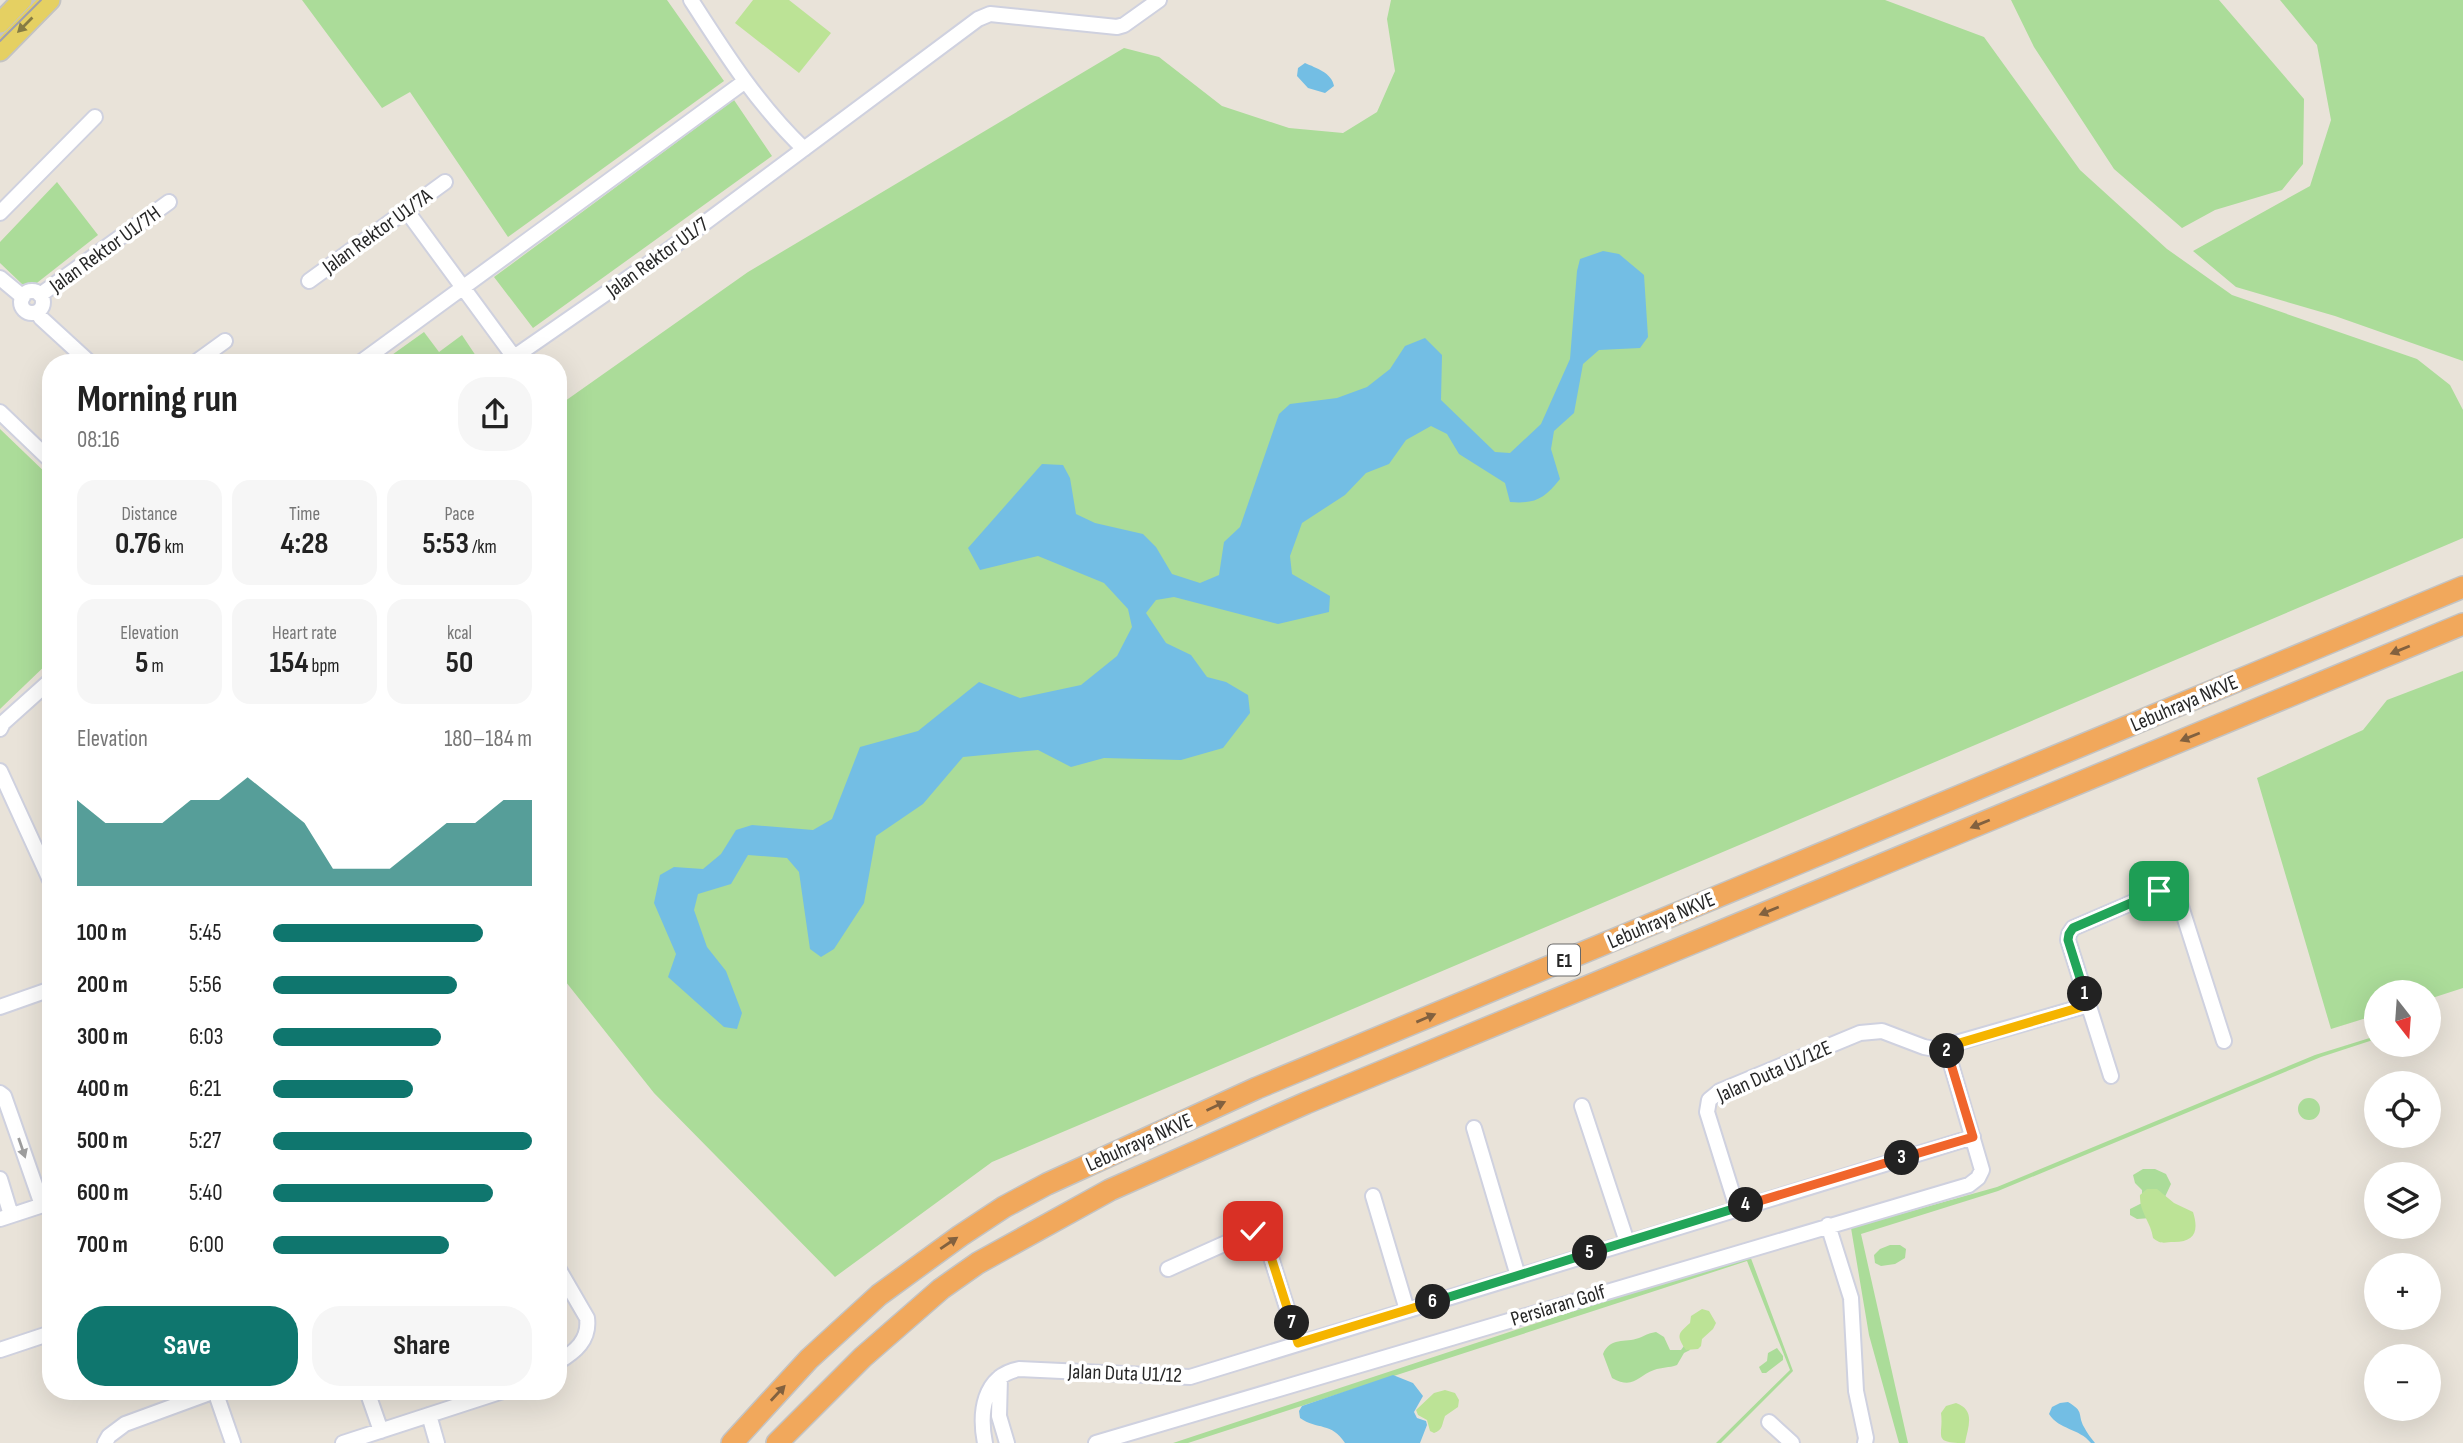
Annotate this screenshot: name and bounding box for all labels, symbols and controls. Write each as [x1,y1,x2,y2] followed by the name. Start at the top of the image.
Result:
[17,17,34,34] one-way arrow
[317,183,438,280] street label: Jalan Rektor U1/7A
[44,201,166,299] street label: Jalan Rektor U1/7H
[600,212,714,304] street label: Jalan Rektor U1/7
[77,377,238,422] text: Morning run
[458,377,532,451] button: share
[77,426,120,454] text: 08:16
[121,503,178,526] text: Distance
[289,503,320,526] text: Time
[444,503,475,526] text: Pace
[115,526,162,562] text: 0.76
[281,526,328,562] text: 4:28
[422,526,469,562] text: 5:53
[162,536,184,559] text: km
[469,536,497,559] text: /km
[120,622,179,645] text: Elevation
[272,622,337,645] text: Heart rate
[447,622,472,645] text: kcal
[2389,644,2410,655] one-way arrow
[135,645,148,681] text: 5
[270,645,309,681] text: 154
[446,645,473,681] text: 50
[148,655,164,678] text: m
[309,655,339,678] text: bpm
[2127,670,2242,737] street label: Lebuhraya NKVE
[77,725,148,753] text: Elevation
[444,725,532,753] text: 180–184 m
[2179,731,2200,742] one-way arrow
[1969,819,1990,830] one-way arrow
[2129,861,2189,921] pin
[2140,872,2178,910] icon: arrive
[1604,887,1719,954] street label: Lebuhraya NKVE
[1759,905,1780,916] one-way arrow
[77,919,127,947] text: 100 m
[189,919,221,947] text: 5:45
[1548,944,1580,976] road number: E1
[77,971,128,999] text: 200 m
[189,971,222,999] text: 5:56
[2068,976,2102,1012] pin: 1
[2364,980,2441,1057] north arrow
[2364,980,2441,1421] map controls
[2081,982,2088,1005] text: 1
[1415,1012,1436,1023] one-way arrow
[77,1023,128,1051] text: 300 m
[189,1023,223,1051] text: 6:03
[1930,1034,1965,1068] pin: 2
[1712,1035,1835,1108] street label: Jalan Duta U1/12E
[1942,1039,1951,1062] text: 2
[2364,1071,2441,1148] button: locate
[77,1075,128,1103] text: 400 m
[189,1075,221,1103] text: 6:21
[1206,1100,1226,1112] one-way arrow
[1082,1108,1196,1177] street label: Lebuhraya NKVE
[77,1127,128,1155] text: 500 m
[189,1127,221,1155] text: 5:27
[17,1138,28,1159] one-way arrow
[1884,1140,1920,1176] pin: 3
[1897,1146,1906,1169] text: 3
[2364,1162,2441,1239] button: layers
[77,1179,129,1207] text: 600 m
[189,1179,222,1207] text: 5:40
[1728,1188,1764,1222] pin: 4
[1741,1193,1750,1216] text: 4
[1223,1201,1283,1261] pin
[1234,1212,1272,1250] icon: check
[77,1231,128,1259] text: 700 m
[189,1231,224,1259] text: 6:00
[940,1236,958,1250] one-way arrow
[1572,1236,1608,1270] pin: 5
[1585,1241,1594,1264] text: 5
[2364,1253,2441,1330] button: +
[1508,1279,1609,1332] street label: Persiaran Golf
[1416,1284,1450,1320] pin: 6
[1428,1290,1437,1313] text: 6
[77,1306,298,1386] button: Save
[312,1306,532,1386] button: Share
[1274,1306,1310,1340] pin: 7
[1287,1311,1296,1334] text: 7
[2364,1344,2441,1421] button: −
[1067,1359,1182,1388] street label: Jalan Duta U1/12
[769,1384,786,1401] one-way arrow

